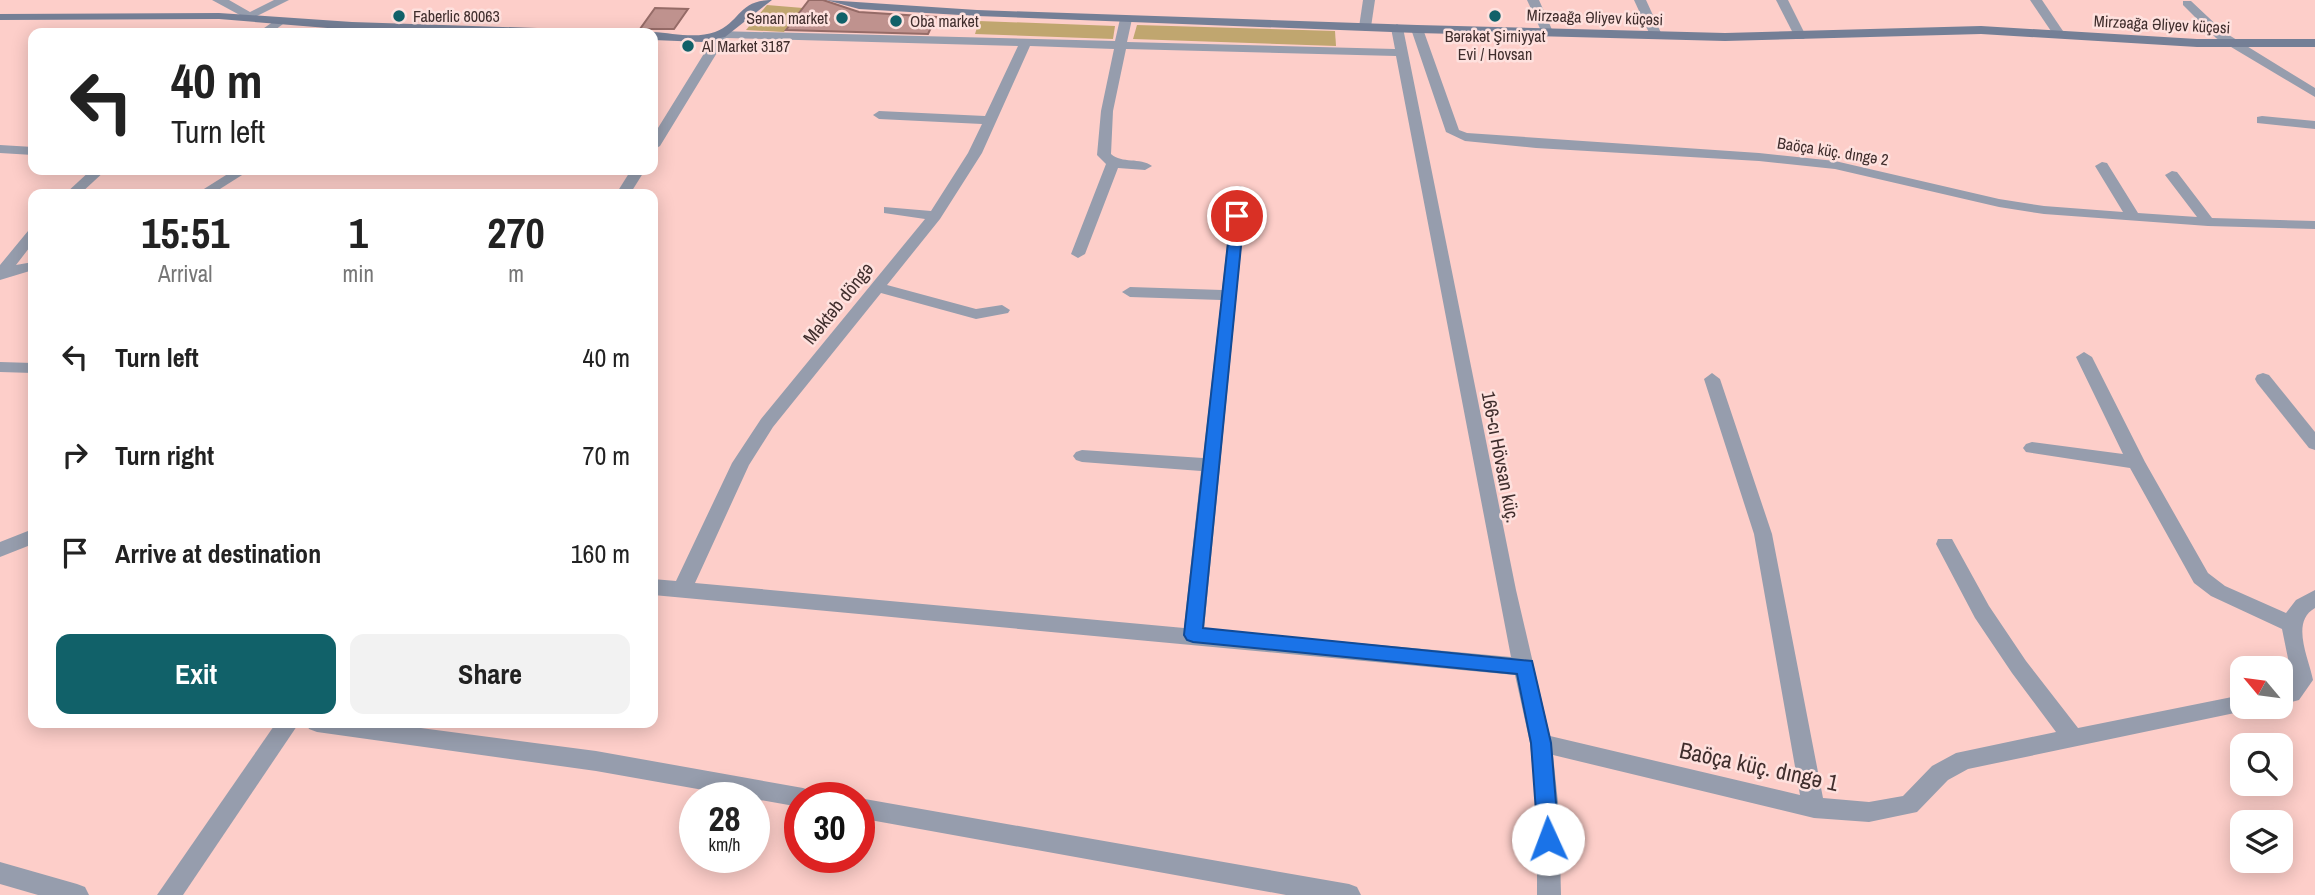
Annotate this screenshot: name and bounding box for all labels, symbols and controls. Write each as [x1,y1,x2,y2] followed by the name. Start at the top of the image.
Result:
[1526,4,1664,30] street label: Mirzəağa Əliyev küçəsi
[413,5,500,27] place label: Faberlic 80063
[746,7,828,29] place label: Sənan market
[391,8,407,24] marker: Faberlic 80063
[1487,8,1503,24] marker: Bərəkət Şirniyyat Evi / Hovsan
[2093,9,2231,39] street label: Mirzəağa Əliyev küçəsi
[834,10,850,26] marker: Sənan market
[910,10,979,32] place label: Oba market
[888,13,904,29] marker: Oba market
[1445,25,1546,65] place label: Bərəkət Şirniyyat Evi / Hovsan
[701,35,790,57] place label: Al Market 3187
[680,38,696,54] marker: Al Market 3187
[171,47,263,113] text: 40 m
[56,56,147,147] icon: left
[171,110,265,153] text: Turn left
[1776,131,1890,171] street label: Baöça küç. dıngə 2
[1207,186,1267,246] pin
[1218,197,1256,235] icon: arrive
[141,205,229,261] text: 15:51
[349,205,368,261] text: 1
[487,205,545,261] text: 270
[797,256,879,350] street label: Məktəb döngə
[158,258,213,289] text: Arrival
[343,258,374,289] text: min
[508,258,524,289] text: m
[56,338,94,376] icon: left
[115,340,199,375] text: Turn left
[583,340,630,375] text: 40 m
[1476,389,1526,525] street label: 166-cı Hövsan küç.
[56,436,94,474] icon: right
[115,438,214,473] text: Turn right
[583,438,630,473] text: 70 m
[56,534,94,572] icon: arrive
[115,536,321,571] text: Arrive at destination
[571,536,630,571] text: 160 m
[56,634,336,714] button: Exit
[350,634,630,714] button: Share
[2230,656,2292,719] north arrow
[2230,656,2293,873] map controls
[2230,733,2293,796] button: search
[1677,734,1842,798] street label: Baöça küç. dıngə 1
[784,782,875,873] speed limit sign: 30
[709,795,740,842] text: 28
[1511,802,1585,876] position arrow
[2230,810,2293,873] button: layers
[709,832,741,857] text: km/h

